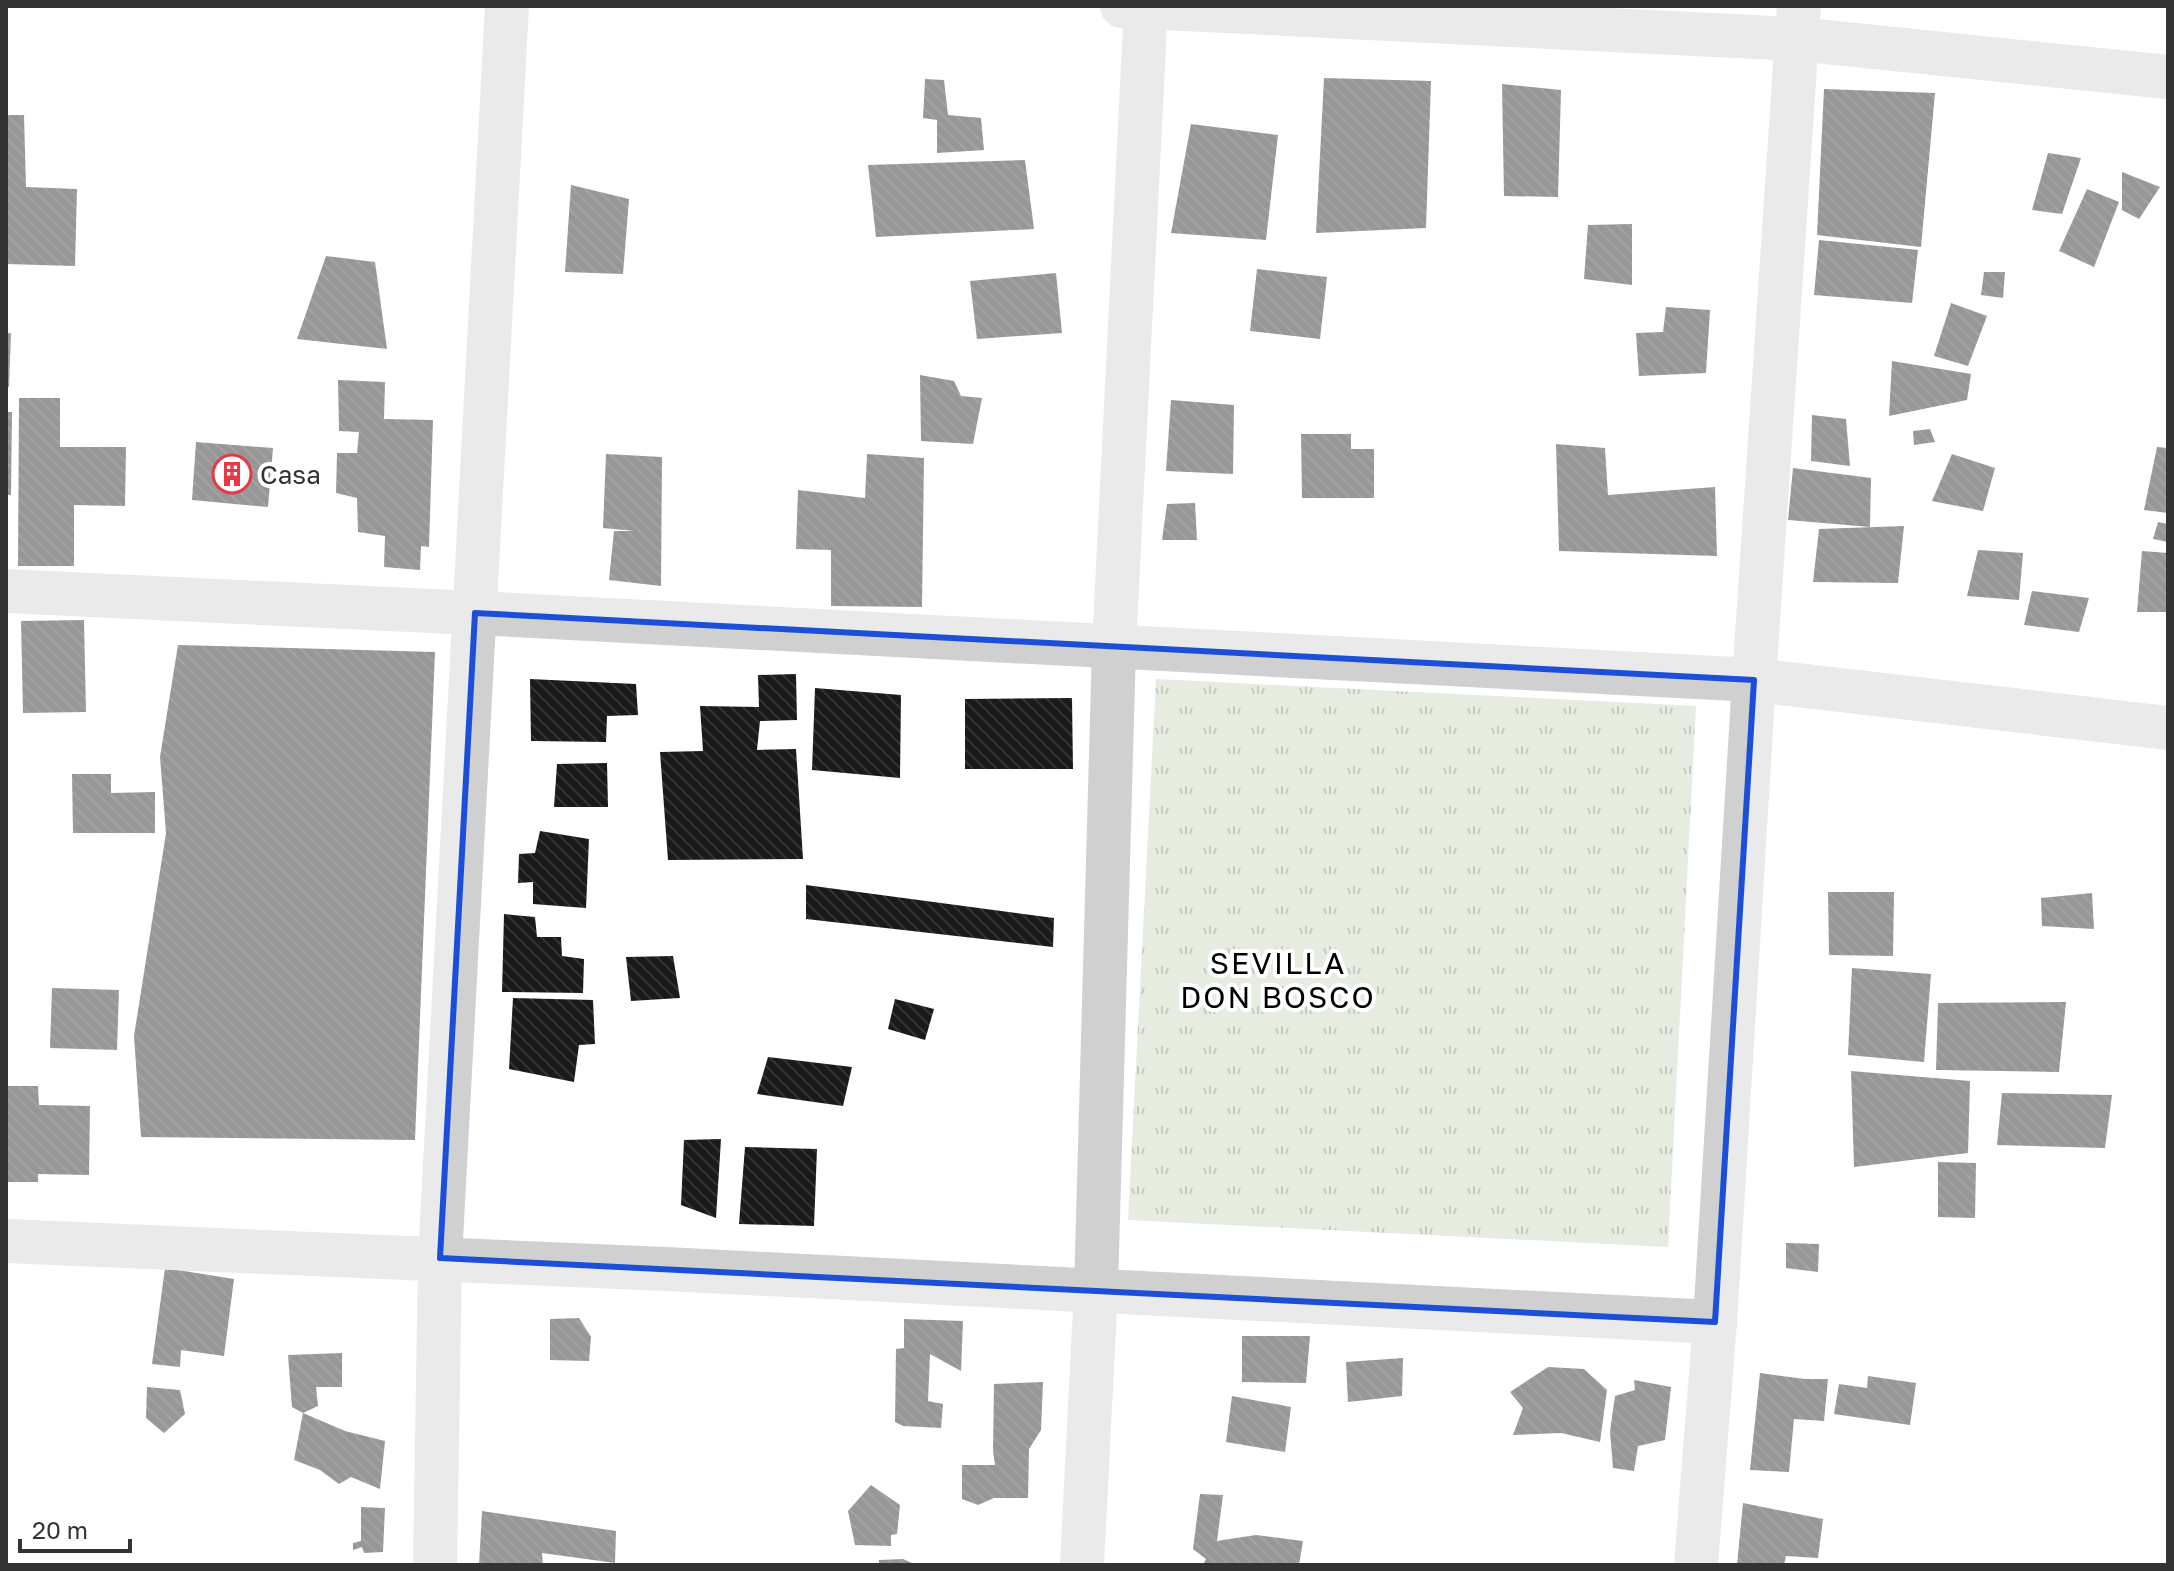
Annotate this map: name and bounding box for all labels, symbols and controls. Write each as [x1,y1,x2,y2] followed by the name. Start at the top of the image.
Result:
[211,453,253,495] building icon: Casa
[260,459,321,490] place label: Casa
[1180,945,1376,1015] district label: SEVILLA DON BOSCO
[20,1503,130,1553] scale bar
[32,1515,88,1544] text: 20 m

